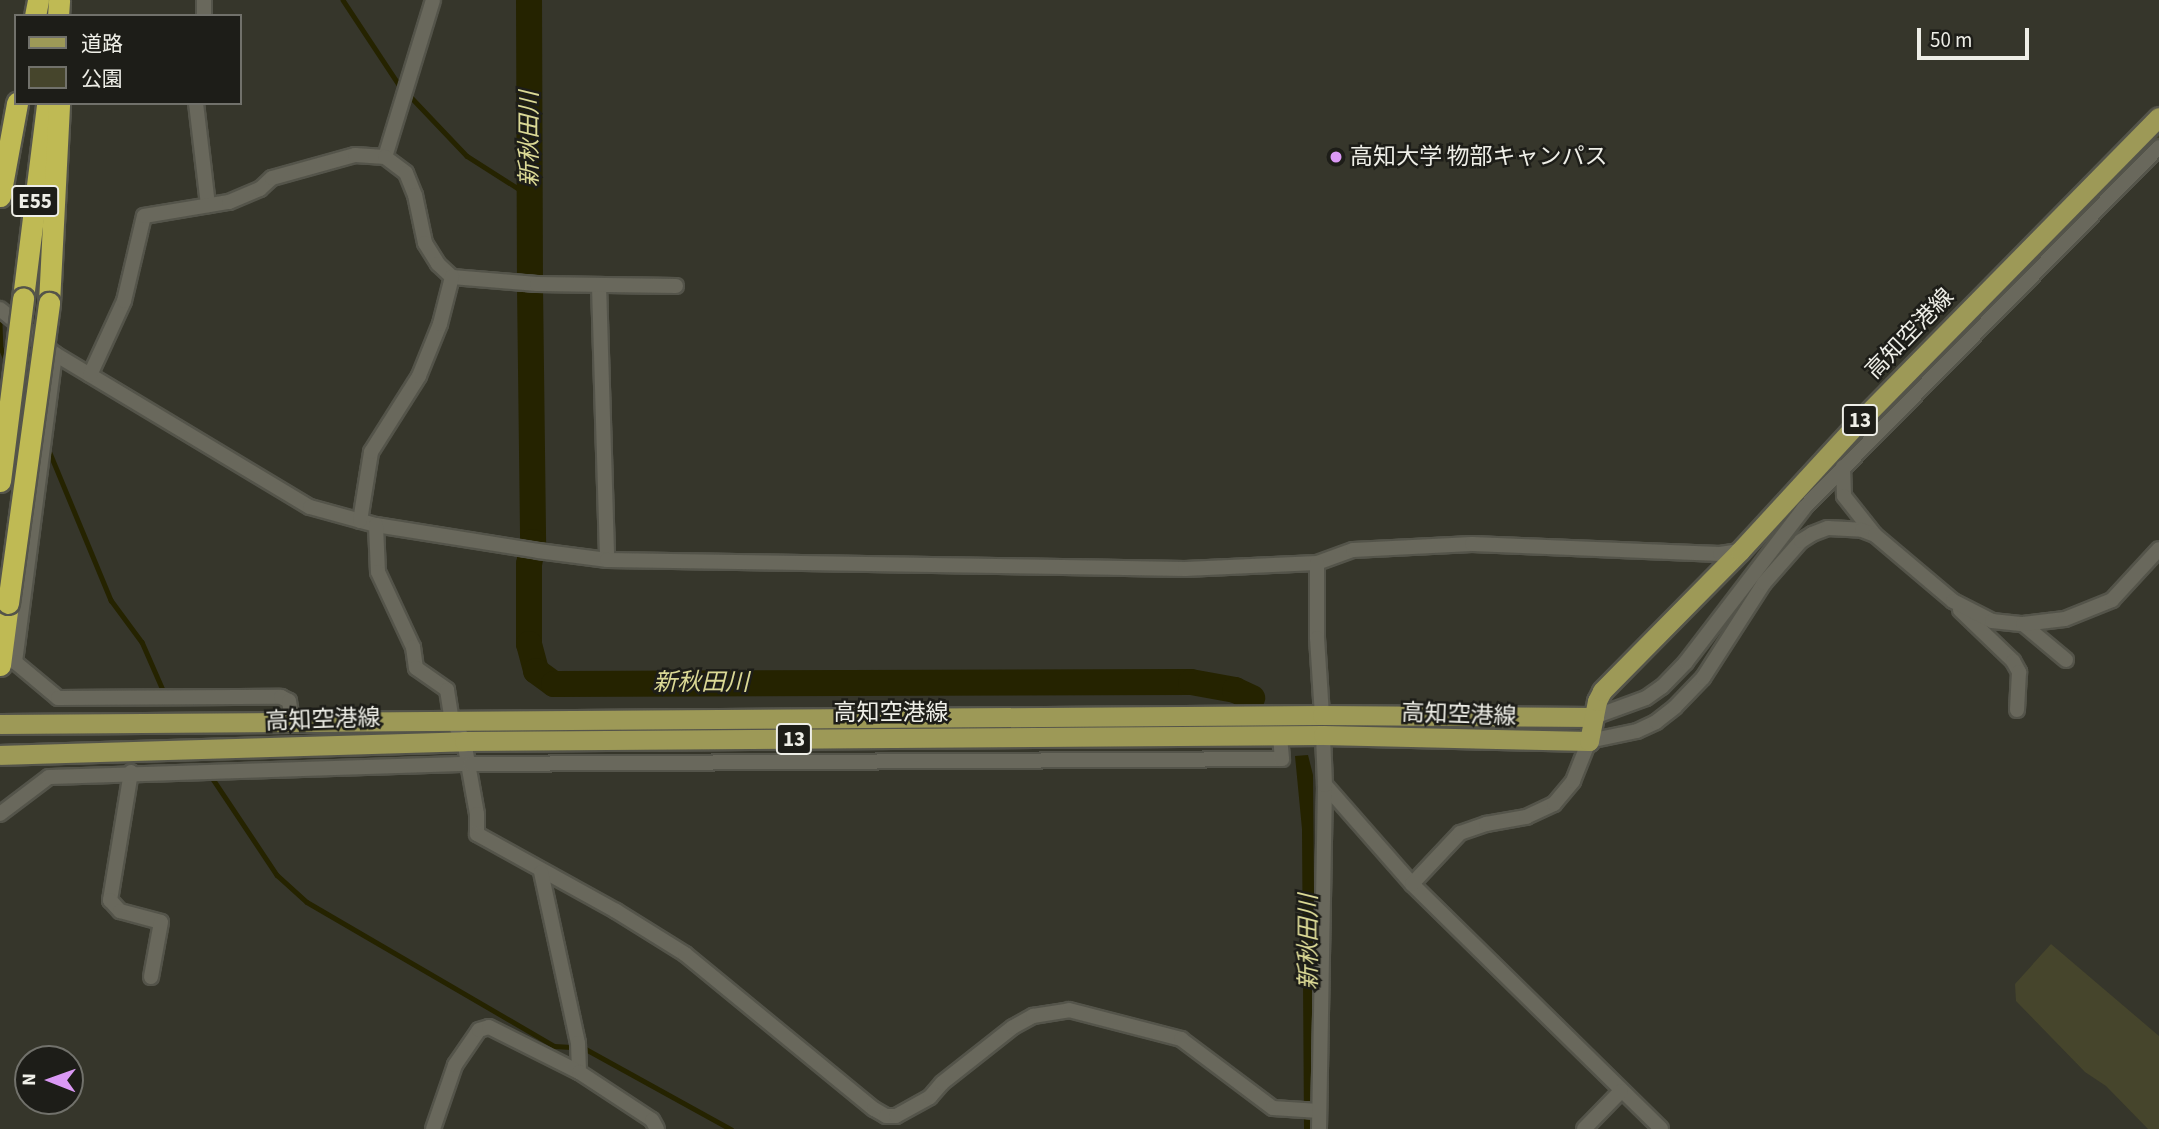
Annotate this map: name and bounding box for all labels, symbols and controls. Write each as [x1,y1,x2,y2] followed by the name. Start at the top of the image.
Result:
[14,14,242,105] legend
[1921,14,2033,58] scale bar
[1930,25,1972,55] text: 50 m
[81,29,123,59] text: 道路
[81,64,123,94] text: 公園
[516,91,544,187] water label: 新秋田川
[1350,143,1608,171] place label: 高知大学 物部キャンパス
[1328,149,1344,165] marker: 高知大学 物部キャンパス
[10,184,60,218] road number: E55
[1860,283,1960,385] street label: 高知空港線
[1841,402,1879,438] road number: 13
[653,669,749,697] water label: 新秋田川
[834,699,948,727] street label: 高知空港線
[1401,699,1517,731] street label: 高知空港線
[265,704,381,736] street label: 高知空港線
[775,722,813,756] road number: 13
[1295,894,1323,990] water label: 新秋田川
[14,1045,84,1115] north arrow
[16,1073,43,1086] text: N

